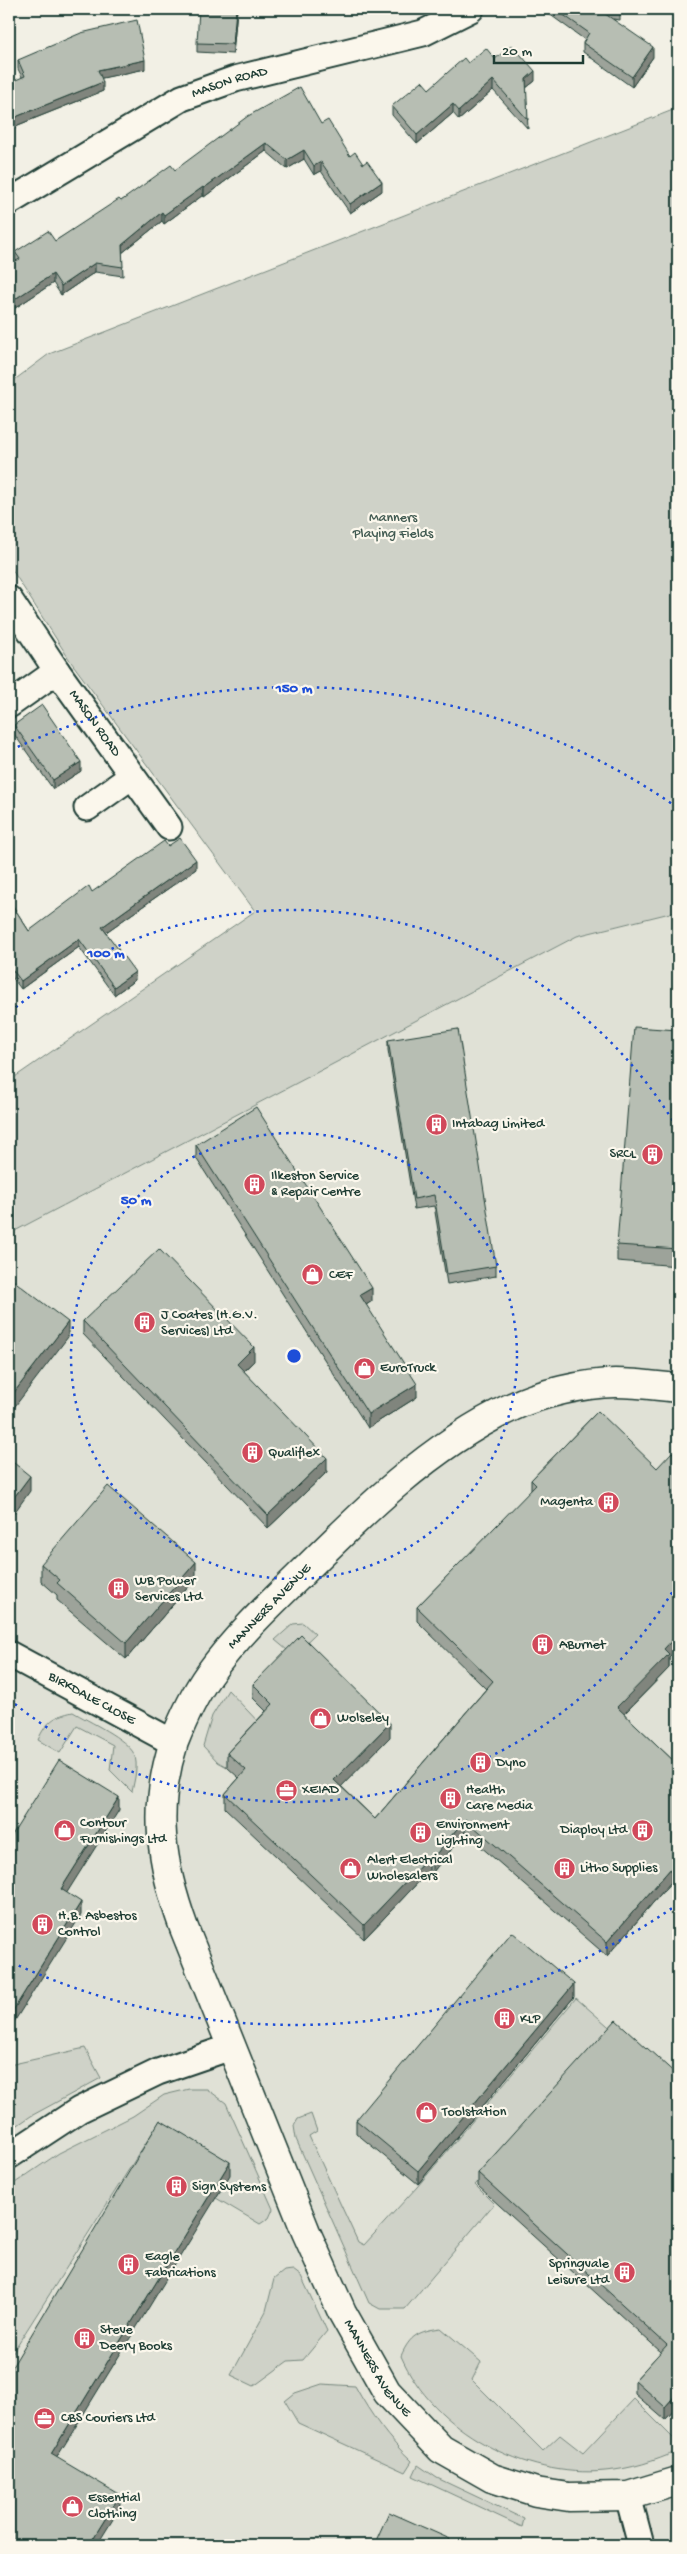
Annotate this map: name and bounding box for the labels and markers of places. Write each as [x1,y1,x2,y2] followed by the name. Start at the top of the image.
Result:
[424,1112,448,1136] building icon: Intabag Limited
[452,1116,546,1133] place label: Intabag Limited
[640,1142,664,1166] building icon: SRCL
[609,1146,637,1163] place label: SRCL
[271,1168,361,1201] place label: Ilkeston Service & Repair Centre
[243,1172,267,1196] building icon: Ilkeston Service & Repair Centre
[301,1263,325,1287] shop icon: CEF
[329,1267,353,1284] place label: CEF
[161,1307,258,1340] place label: J Coates (H.G.V. Services) Ltd
[133,1311,157,1335] building icon: J Coates (H.G.V. Services) Ltd
[285,1347,303,1365] centre of rings
[352,1356,376,1380] shop icon: EuroTruck
[380,1360,437,1377] place label: EuroTruck
[240,1441,264,1465] building icon: Qualiflex
[268,1445,320,1462] place label: Qualiflex
[597,1490,621,1514] building icon: Magenta
[540,1494,594,1511] place label: Magenta
[135,1573,204,1606] place label: WB Power Services Ltd
[107,1577,131,1601] building icon: WB Power Services Ltd
[531,1633,555,1657] building icon: ABurnet
[559,1637,607,1654] place label: ABurnet
[309,1706,333,1730] shop icon: Wolseley
[337,1710,389,1727] place label: Wolseley
[468,1751,492,1775] building icon: Dyno
[495,1755,526,1772] place label: Dyno
[274,1778,298,1802] office icon: XEIAD
[301,1782,340,1799] place label: XEIAD
[466,1782,534,1815] place label: Health Care Media
[438,1786,462,1810] building icon: Health Care Media
[79,1815,168,1848] place label: Contour Furnishings Ltd
[436,1817,510,1850] place label: Environment Lighting
[631,1818,655,1842] building icon: Diaploy Ltd
[52,1819,76,1843] shop icon: Contour Furnishings Ltd
[408,1821,432,1845] building icon: Environment Lighting
[560,1822,629,1839] place label: Diaploy Ltd
[367,1852,453,1885] place label: Alert Electrical Wholesalers
[339,1856,363,1880] shop icon: Alert Electrical Wholesalers
[552,1856,576,1880] building icon: Litho Supplies
[580,1860,658,1877] place label: Litho Supplies
[58,1908,137,1941] place label: H.B. Asbestos Control
[30,1912,54,1936] building icon: H.B. Asbestos Control
[492,2007,516,2031] building icon: KLP
[520,2011,541,2028] place label: KLP
[414,2100,438,2124] shop icon: Toolstation
[441,2104,507,2121] place label: Toolstation
[164,2175,188,2199] building icon: Sign Systems
[192,2179,267,2196] place label: Sign Systems
[144,2249,217,2282] place label: Eagle Fabrications
[117,2253,141,2277] building icon: Eagle Fabrications
[547,2256,611,2289] place label: Springvale Leisure Ltd
[613,2260,637,2284] building icon: Springvale Leisure Ltd
[99,2322,173,2355] place label: Steve Deery Books
[72,2326,96,2350] building icon: Steve Deery Books
[33,2406,57,2430] office icon: CBS Couriers Ltd
[61,2410,156,2427] place label: CBS Couriers Ltd
[88,2490,141,2523] place label: Essential Clothing
[60,2494,84,2518] shop icon: Essential Clothing

